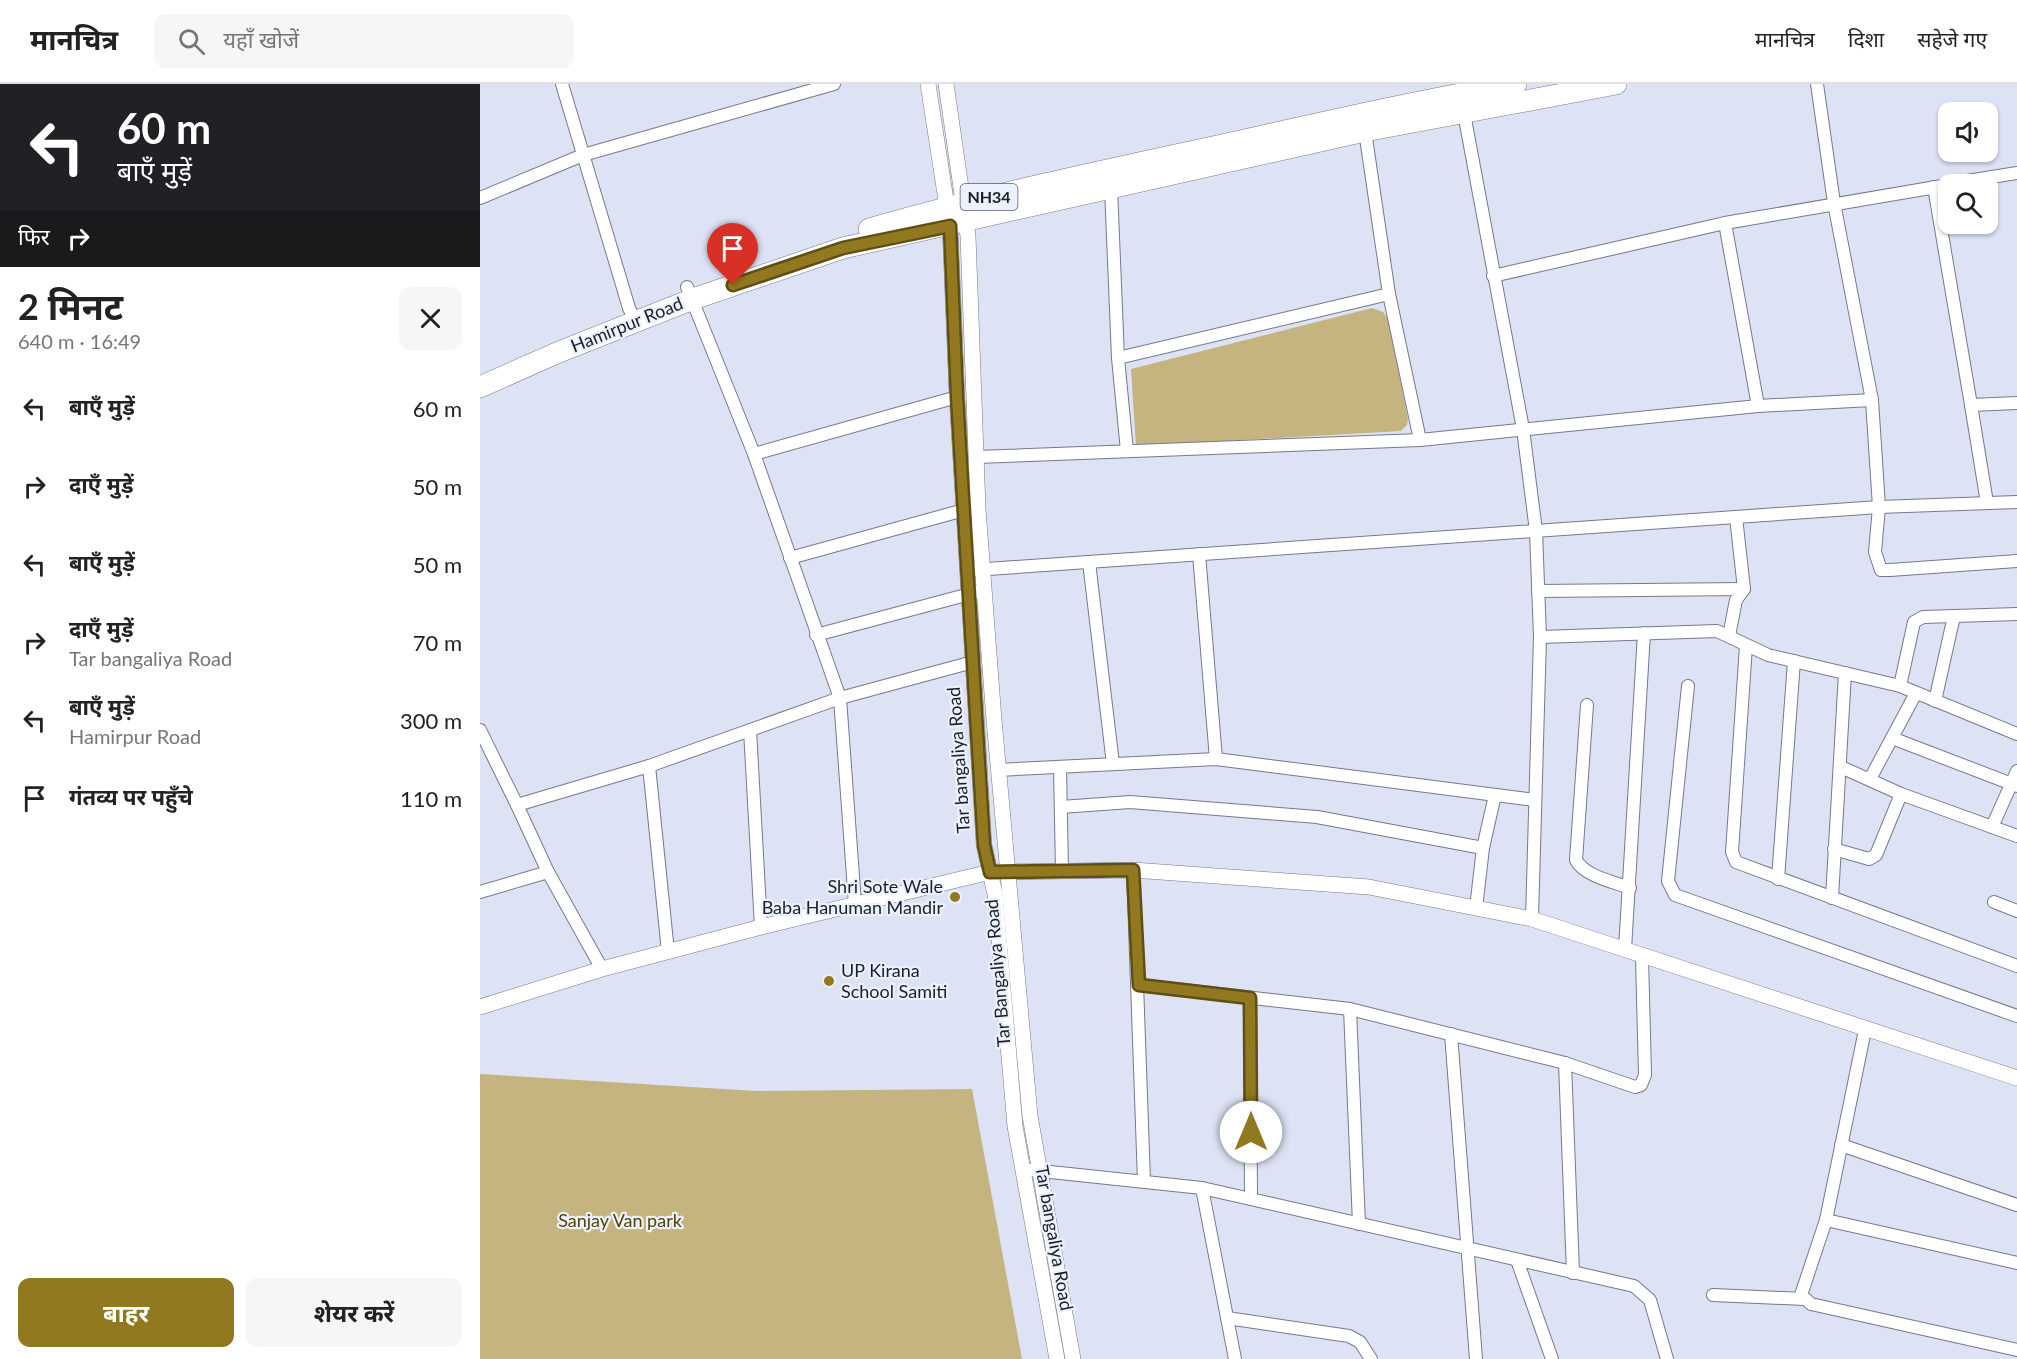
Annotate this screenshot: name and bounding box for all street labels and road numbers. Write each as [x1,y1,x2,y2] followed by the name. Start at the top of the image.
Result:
[960,184,1018,210] road number: NH34
[567,292,686,357] street label: Hamirpur Road
[942,686,974,834] street label: Tar bangaliya Road
[980,898,1014,1048] street label: Tar Bangaliya Road
[1031,1164,1079,1312] street label: Tar bangaliya Road

